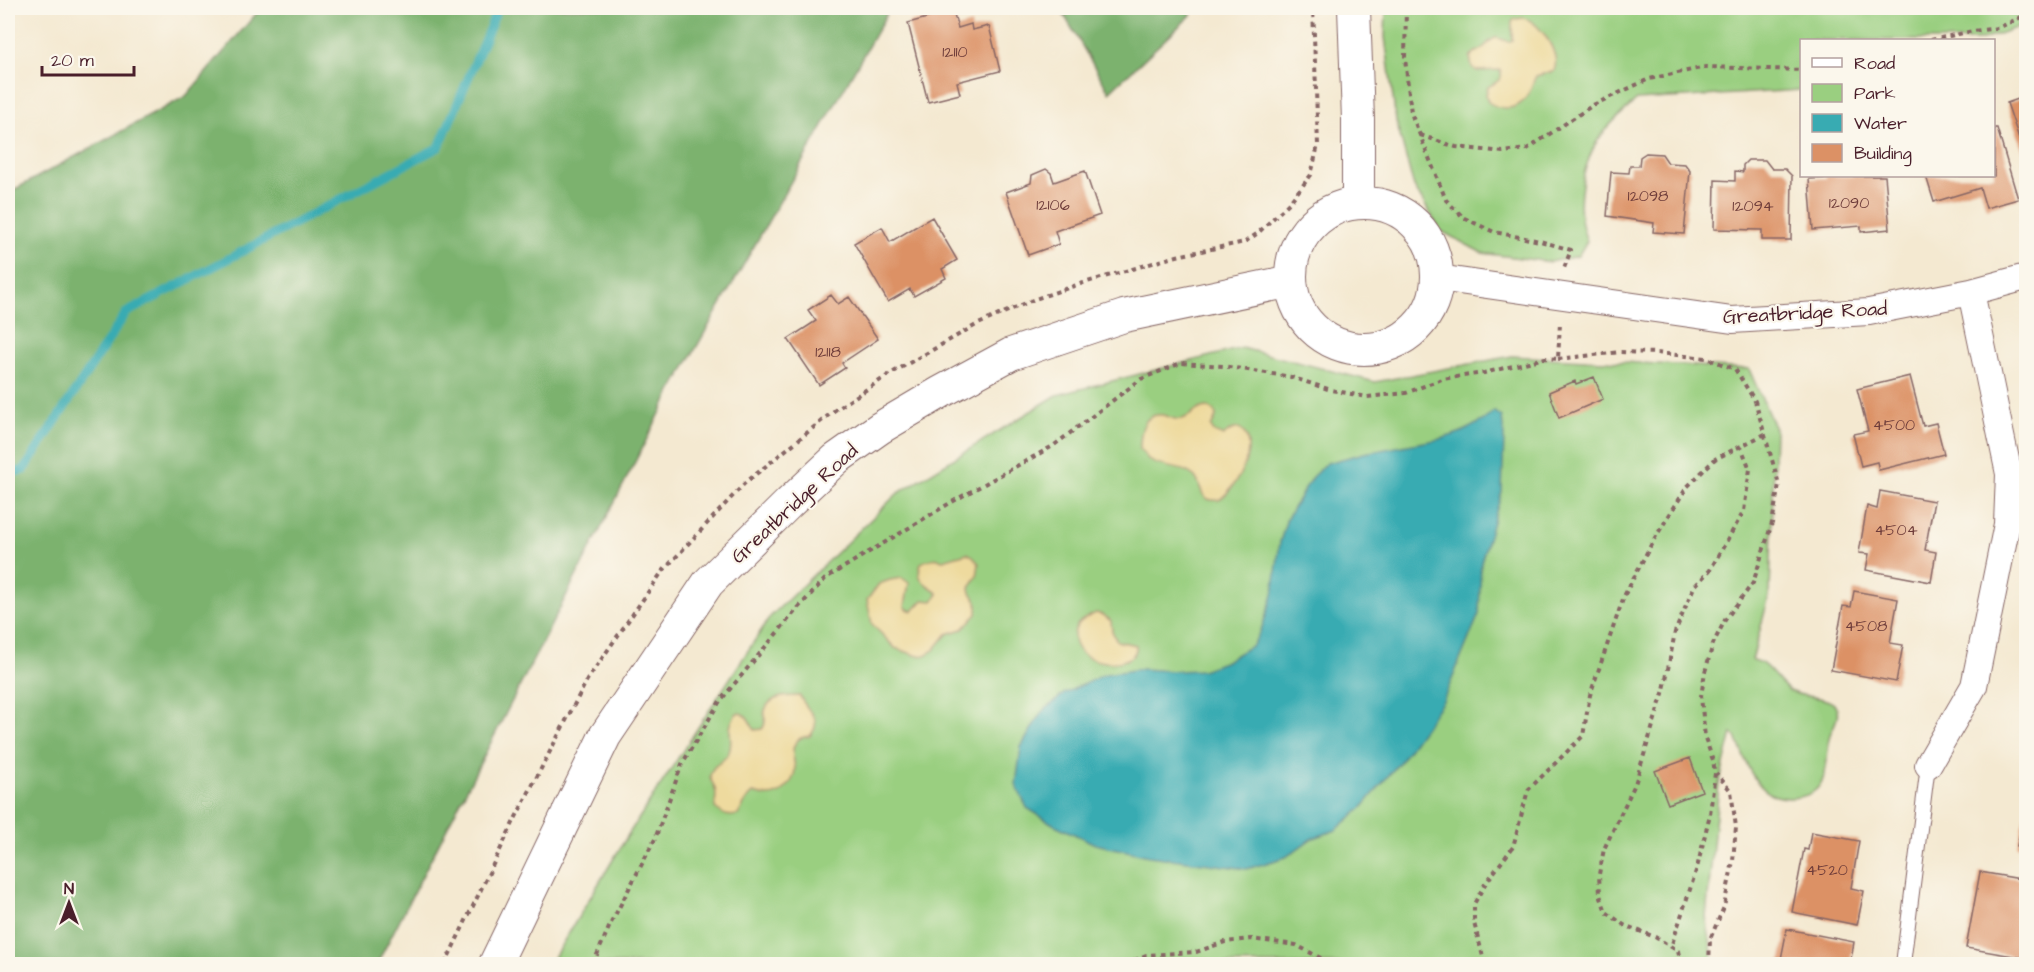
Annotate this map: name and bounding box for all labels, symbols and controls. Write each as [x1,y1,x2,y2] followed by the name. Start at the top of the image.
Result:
[42,39,134,77] scale bar
[1800,39,1995,177] legend
[942,41,968,63] house number: 12110
[51,48,94,73] text: 20 m
[1854,51,1895,76] text: Road
[1854,81,1896,106] text: Park
[1854,111,1907,136] text: Water
[1854,141,1912,167] text: Building
[1628,185,1668,207] house number: 12098
[1829,192,1869,214] house number: 12090
[1036,194,1070,216] house number: 12106
[1732,195,1774,217] house number: 12094
[1722,295,1888,332] street label: Greatbridge Road
[815,341,841,363] house number: 12118
[1873,414,1915,436] house number: 4500
[725,437,865,571] street label: Greatbridge Road
[1874,519,1918,541] house number: 4504
[1845,615,1887,637] house number: 4508
[1806,859,1848,881] house number: 4520
[39,873,99,933] north arrow
[64,878,74,900] text: N

